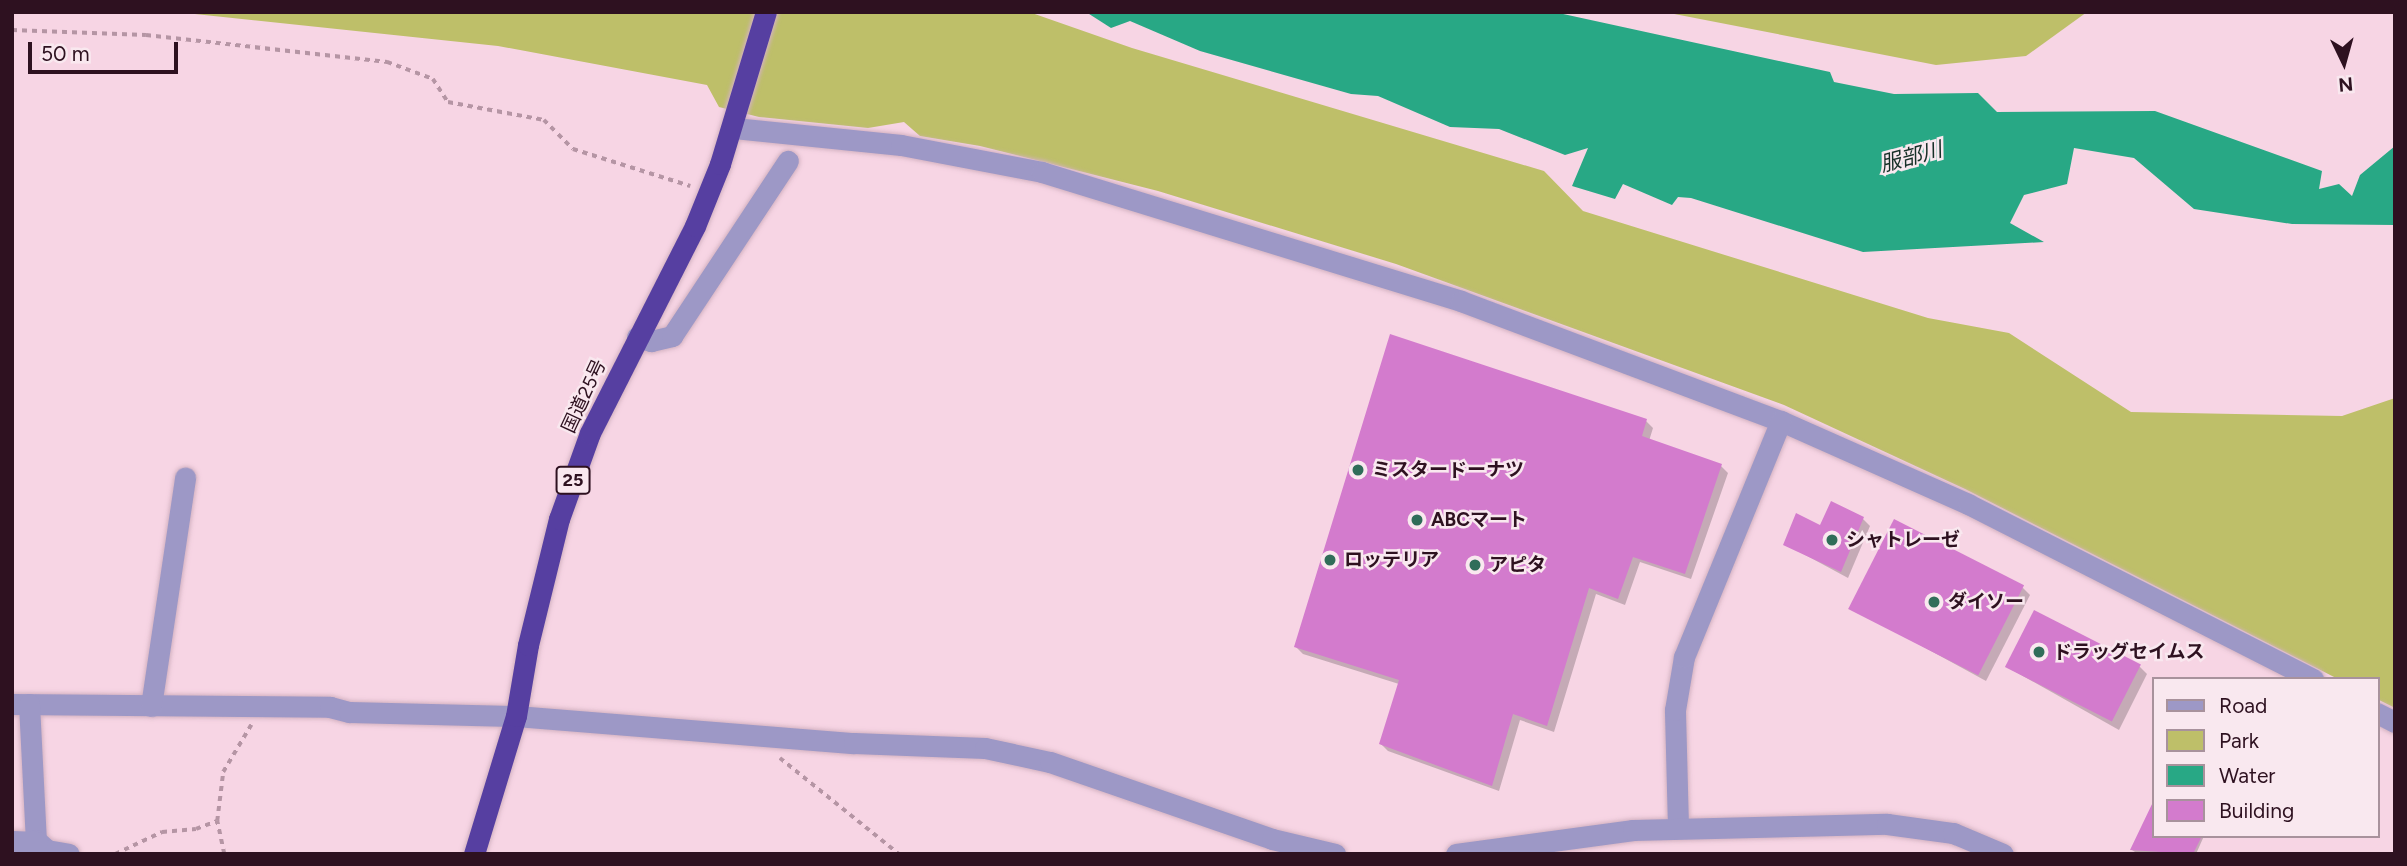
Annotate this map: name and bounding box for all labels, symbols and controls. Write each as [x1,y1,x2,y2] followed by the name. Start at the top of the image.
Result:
[32,28,182,72] scale bar
[2309,28,2379,98] north arrow
[41,41,90,66] text: 50 m
[2338,72,2354,97] text: N
[1877,137,1945,177] water label: 服部川
[557,356,611,436] street label: 国道25号
[1372,459,1524,481] place label: ミスタードーナツ
[1350,462,1366,478] marker: ミスタードーナツ
[556,466,590,494] road number: 25
[1431,509,1527,531] place label: ABCマート
[1409,512,1425,528] marker: ABCマート
[1846,529,1960,551] place label: シャトレーゼ
[1824,532,1840,548] marker: シャトレーゼ
[1344,549,1439,571] place label: ロッテリア
[1322,552,1338,568] marker: ロッテリア
[1489,554,1546,576] place label: アピタ
[1467,557,1483,573] marker: アピタ
[1948,591,2024,613] place label: ダイソー
[1926,594,1942,610] marker: ダイソー
[2053,641,2205,663] place label: ドラッグセイムス
[2031,644,2047,660] marker: ドラッグセイムス
[2152,677,2379,838] legend
[2219,693,2267,718] text: Road
[2219,728,2259,753] text: Park
[2219,763,2275,788] text: Water
[2219,798,2294,823] text: Building

